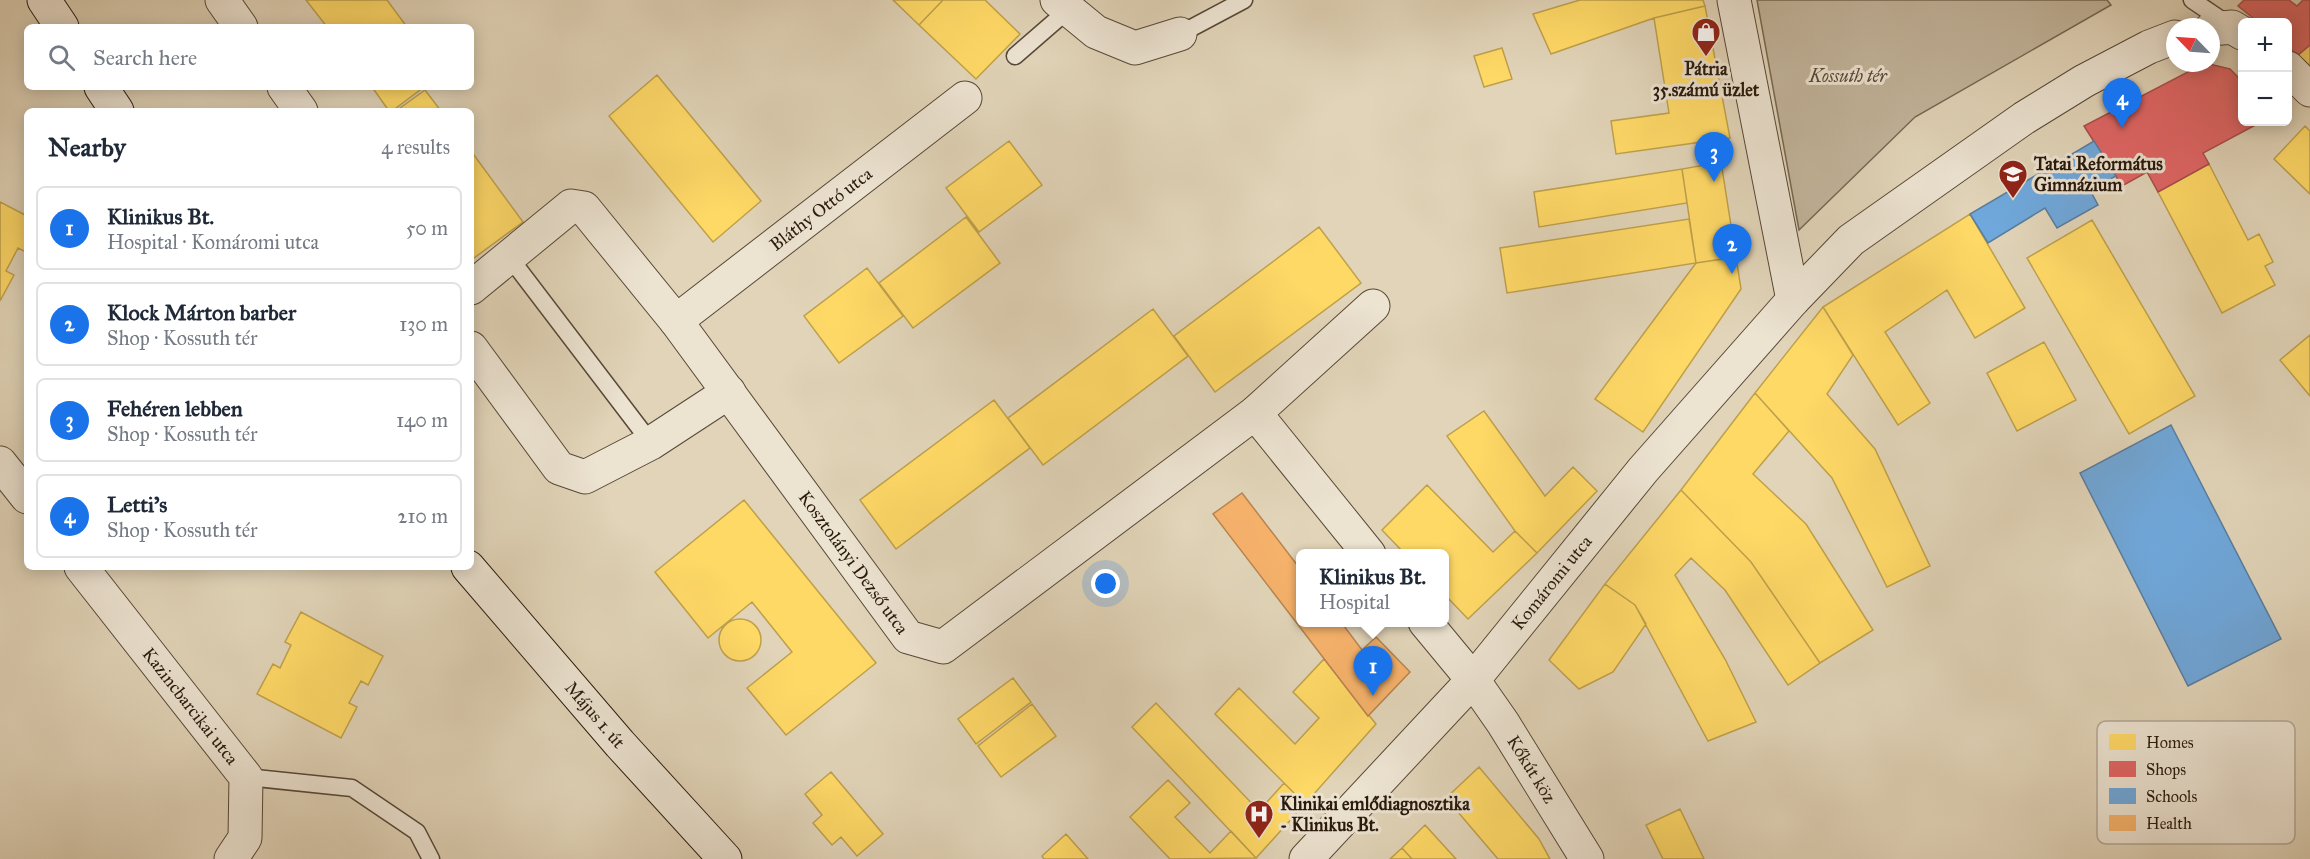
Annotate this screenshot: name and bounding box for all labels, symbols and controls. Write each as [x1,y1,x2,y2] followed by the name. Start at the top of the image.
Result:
[1690,16,1722,58] shop icon: Pátria 35.számú üzlet
[2166,18,2220,72] north arrow
[2238,18,2292,126] map controls
[2238,18,2292,72] button: +
[24,24,474,90] search box
[45,41,78,74] icon: search
[93,44,197,71] text: Search here
[1653,58,1760,102] place label: Pátria 35.számú üzlet
[1808,65,1888,87] park label: Kossuth tér
[2238,72,2292,126] button: −
[2102,78,2142,128] pin: 4
[48,131,126,163] text: Nearby
[1694,132,1734,182] pin: 3
[381,135,450,159] text: 4 results
[2033,153,2163,196] place label: Tatai Református Gimnázium
[1997,158,2029,200] school or university icon: Tatai Református Gimnázium
[765,163,877,256] street label: Bláthy Ottó utca
[107,203,214,230] text: Klinikus Bt.
[66,216,73,240] text: 1
[406,216,448,240] text: 50 m
[1712,224,1752,274] pin: 2
[107,230,319,254] text: Hospital · Komáromi utca
[107,299,296,326] text: Klock Márton barber
[65,312,74,336] text: 2
[399,312,448,336] text: 130 m
[107,326,258,350] text: Shop · Kossuth tér
[107,395,243,422] text: Fehéren lebben
[66,408,74,432] text: 3
[396,408,448,432] text: 140 m
[107,422,258,446] text: Shop · Kossuth tér
[794,487,913,639] street label: Kosztolányi Dezső utca
[107,491,167,518] text: Letti's
[64,504,75,528] text: 4
[398,504,448,528] text: 210 m
[107,518,258,542] text: Shop · Kossuth tér
[1507,531,1597,634] street label: Komáromi utca
[1296,549,1449,627] popup
[1319,563,1426,590] text: Klinikus Bt.
[1091,569,1120,598] your location
[1319,590,1390,614] text: Hospital
[138,643,243,769] street label: Kazincbarcikai utca
[1354,646,1392,696] pin: 1
[560,677,630,753] street label: Május 1. út
[2097,721,2295,844] legend
[1502,731,1561,807] street label: Kőkút köz
[2146,733,2194,752] text: Homes
[2146,760,2186,779] text: Shops
[2146,787,2197,806] text: Schools
[1280,793,1470,836] place label: Klinikai emlődiagnosztika - Klinikus Bt.
[1243,798,1275,840] hospital icon: Klinikai emlődiagnosztika - Klinikus Bt.
[2146,814,2192,833] text: Health

